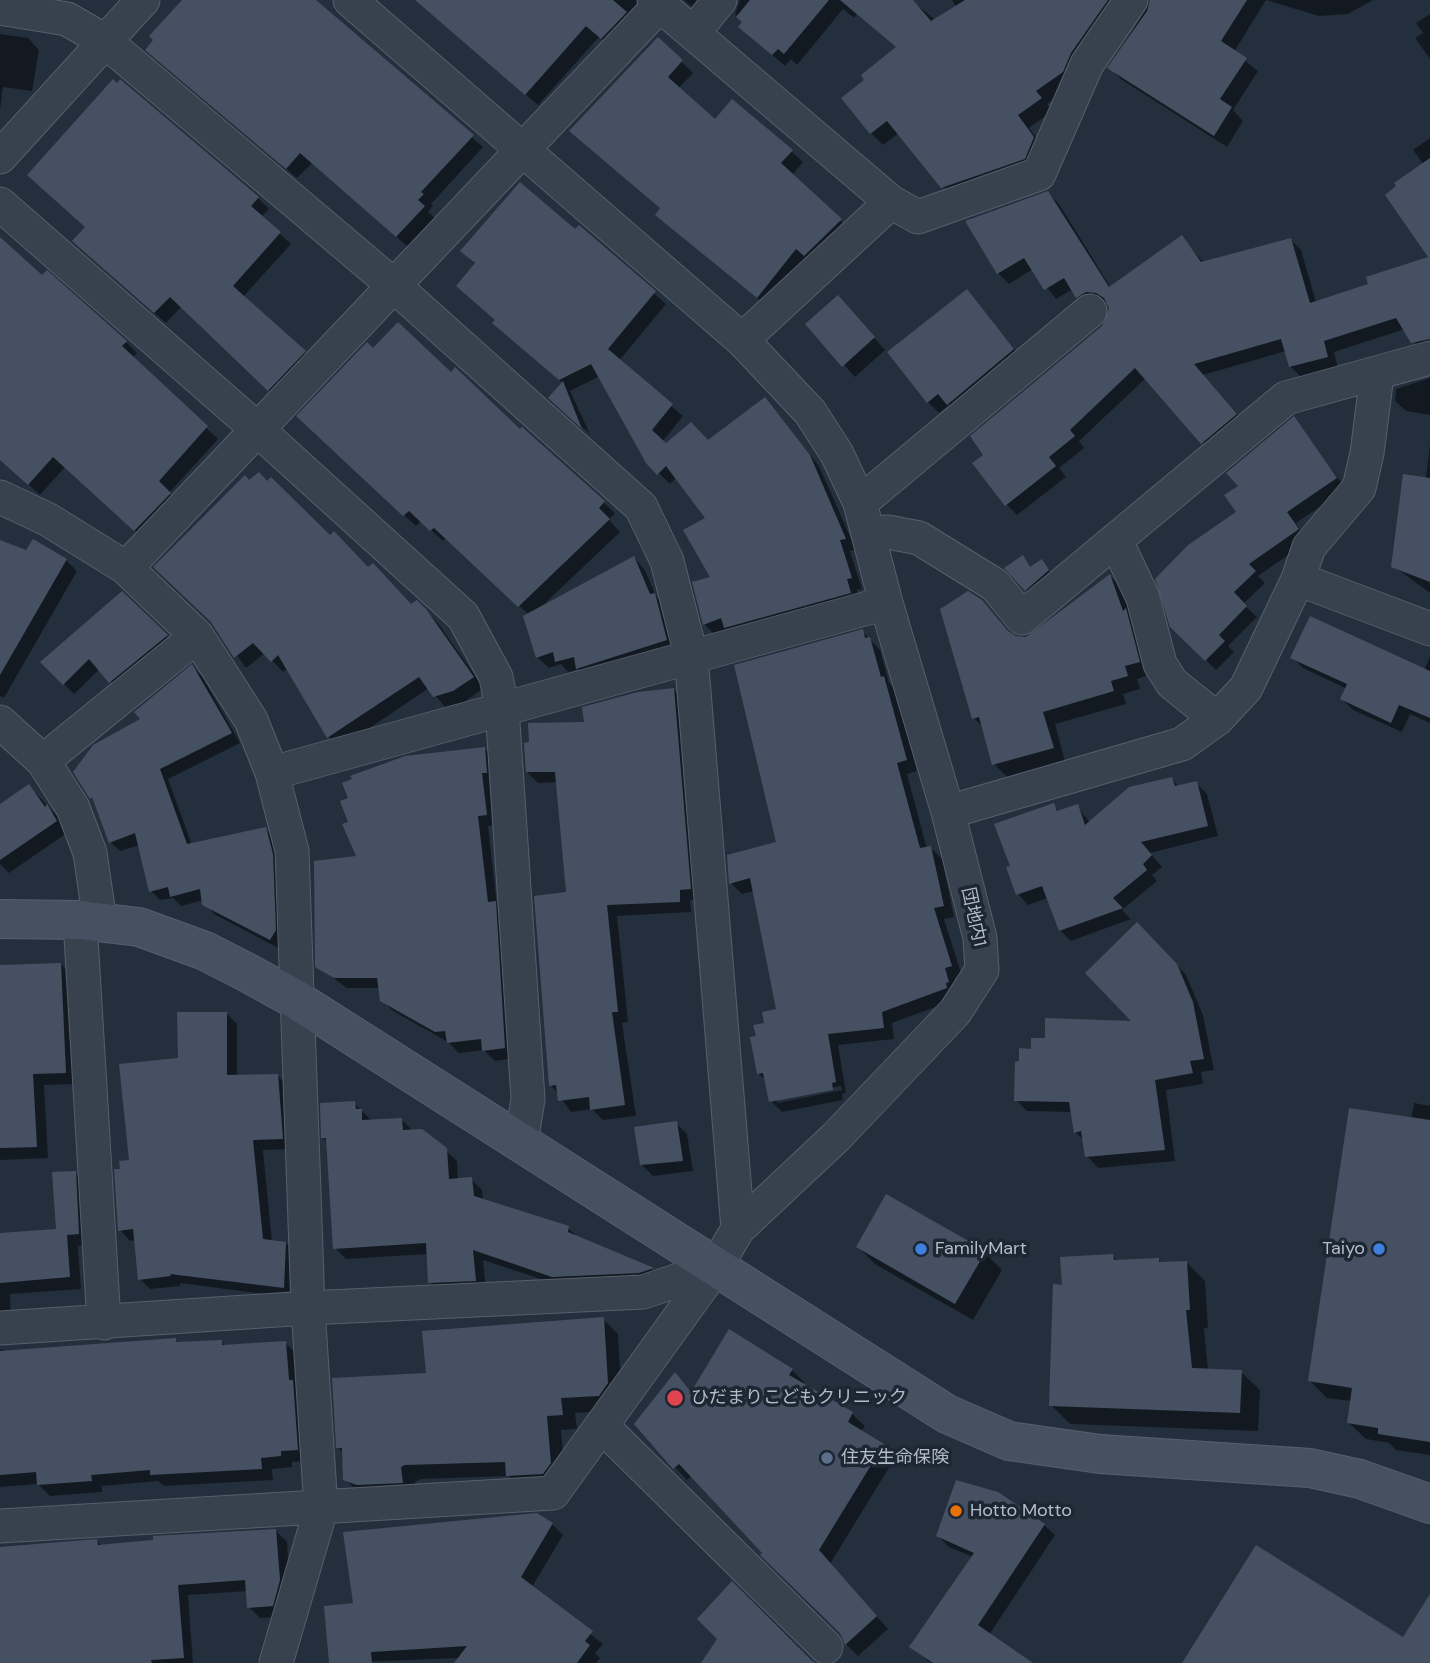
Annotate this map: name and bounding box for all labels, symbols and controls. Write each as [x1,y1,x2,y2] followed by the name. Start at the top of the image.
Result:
[956,886,990,948] street label: 団地内1
[935,1238,1027,1260] place label: FamilyMart
[1322,1238,1365,1260] place label: Taiyo
[913,1241,929,1257] marker: FamilyMart
[1371,1241,1387,1257] marker: Taiyo
[691,1387,907,1409] place label: ひだまりこどもクリニック
[665,1388,685,1408] marker: ひだまりこどもクリニック
[841,1447,949,1469] place label: 住友生命保険
[819,1450,835,1466] marker: 住友生命保険
[970,1500,1072,1522] place label: Hotto Motto
[948,1503,964,1519] marker: Hotto Motto

